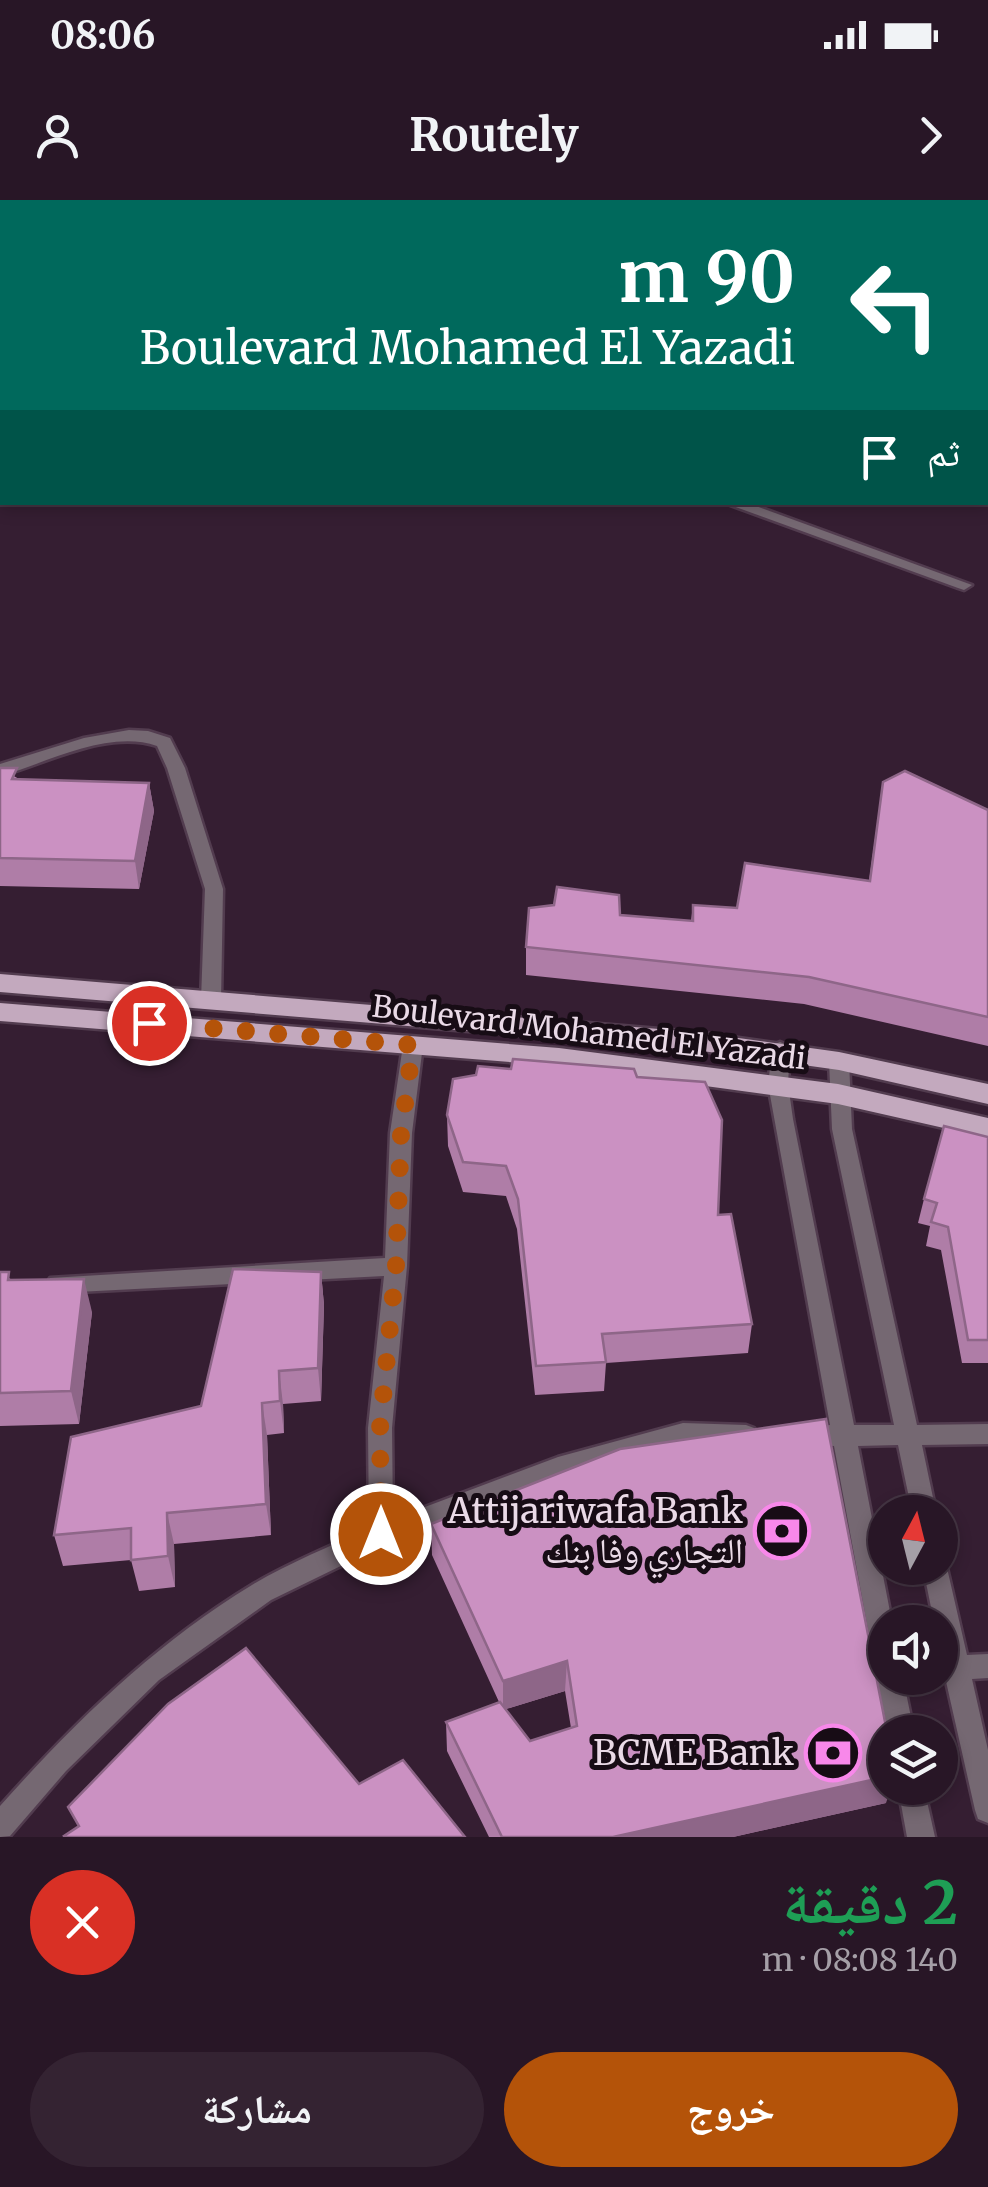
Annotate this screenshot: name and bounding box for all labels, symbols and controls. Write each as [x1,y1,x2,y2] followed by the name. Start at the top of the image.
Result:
[50,12,155,59] text: 08:06
[409,107,579,163] text: Routely
[30,108,85,163] icon: person
[903,108,958,163] icon: forward
[618,233,795,321] text: 90 m
[830,240,960,370] icon: left
[140,320,795,376] text: Boulevard Mohamed El Yazadi
[927,429,960,476] text: ثم
[852,430,907,485] icon: arrive
[107,981,192,1066] pin
[370,987,808,1077] street label: Boulevard Mohamed El Yazadi
[122,996,177,1051] icon: arrive
[329,1482,433,1586] position arrow
[446,1489,743,1579] place label: Attijariwafa Bank التجاري وفا بنك
[868,1495,958,1585] north arrow
[868,1495,958,1805] map controls
[752,1501,812,1561] bank icon: Attijariwafa Bank التجاري وفا بنك
[868,1605,958,1695] button: sound
[868,1715,958,1805] button: layers
[803,1723,863,1783] bank icon: BCME Bank
[593,1731,794,1775] place label: BCME Bank
[782,1865,958,1940] text: 2 دقيقة
[30,1870,135,1975] button: close
[762,1940,958,1980] text: 140 m · 08:08
[30,2052,484,2167] button: مشاركة
[504,2052,958,2167] button: خروج

